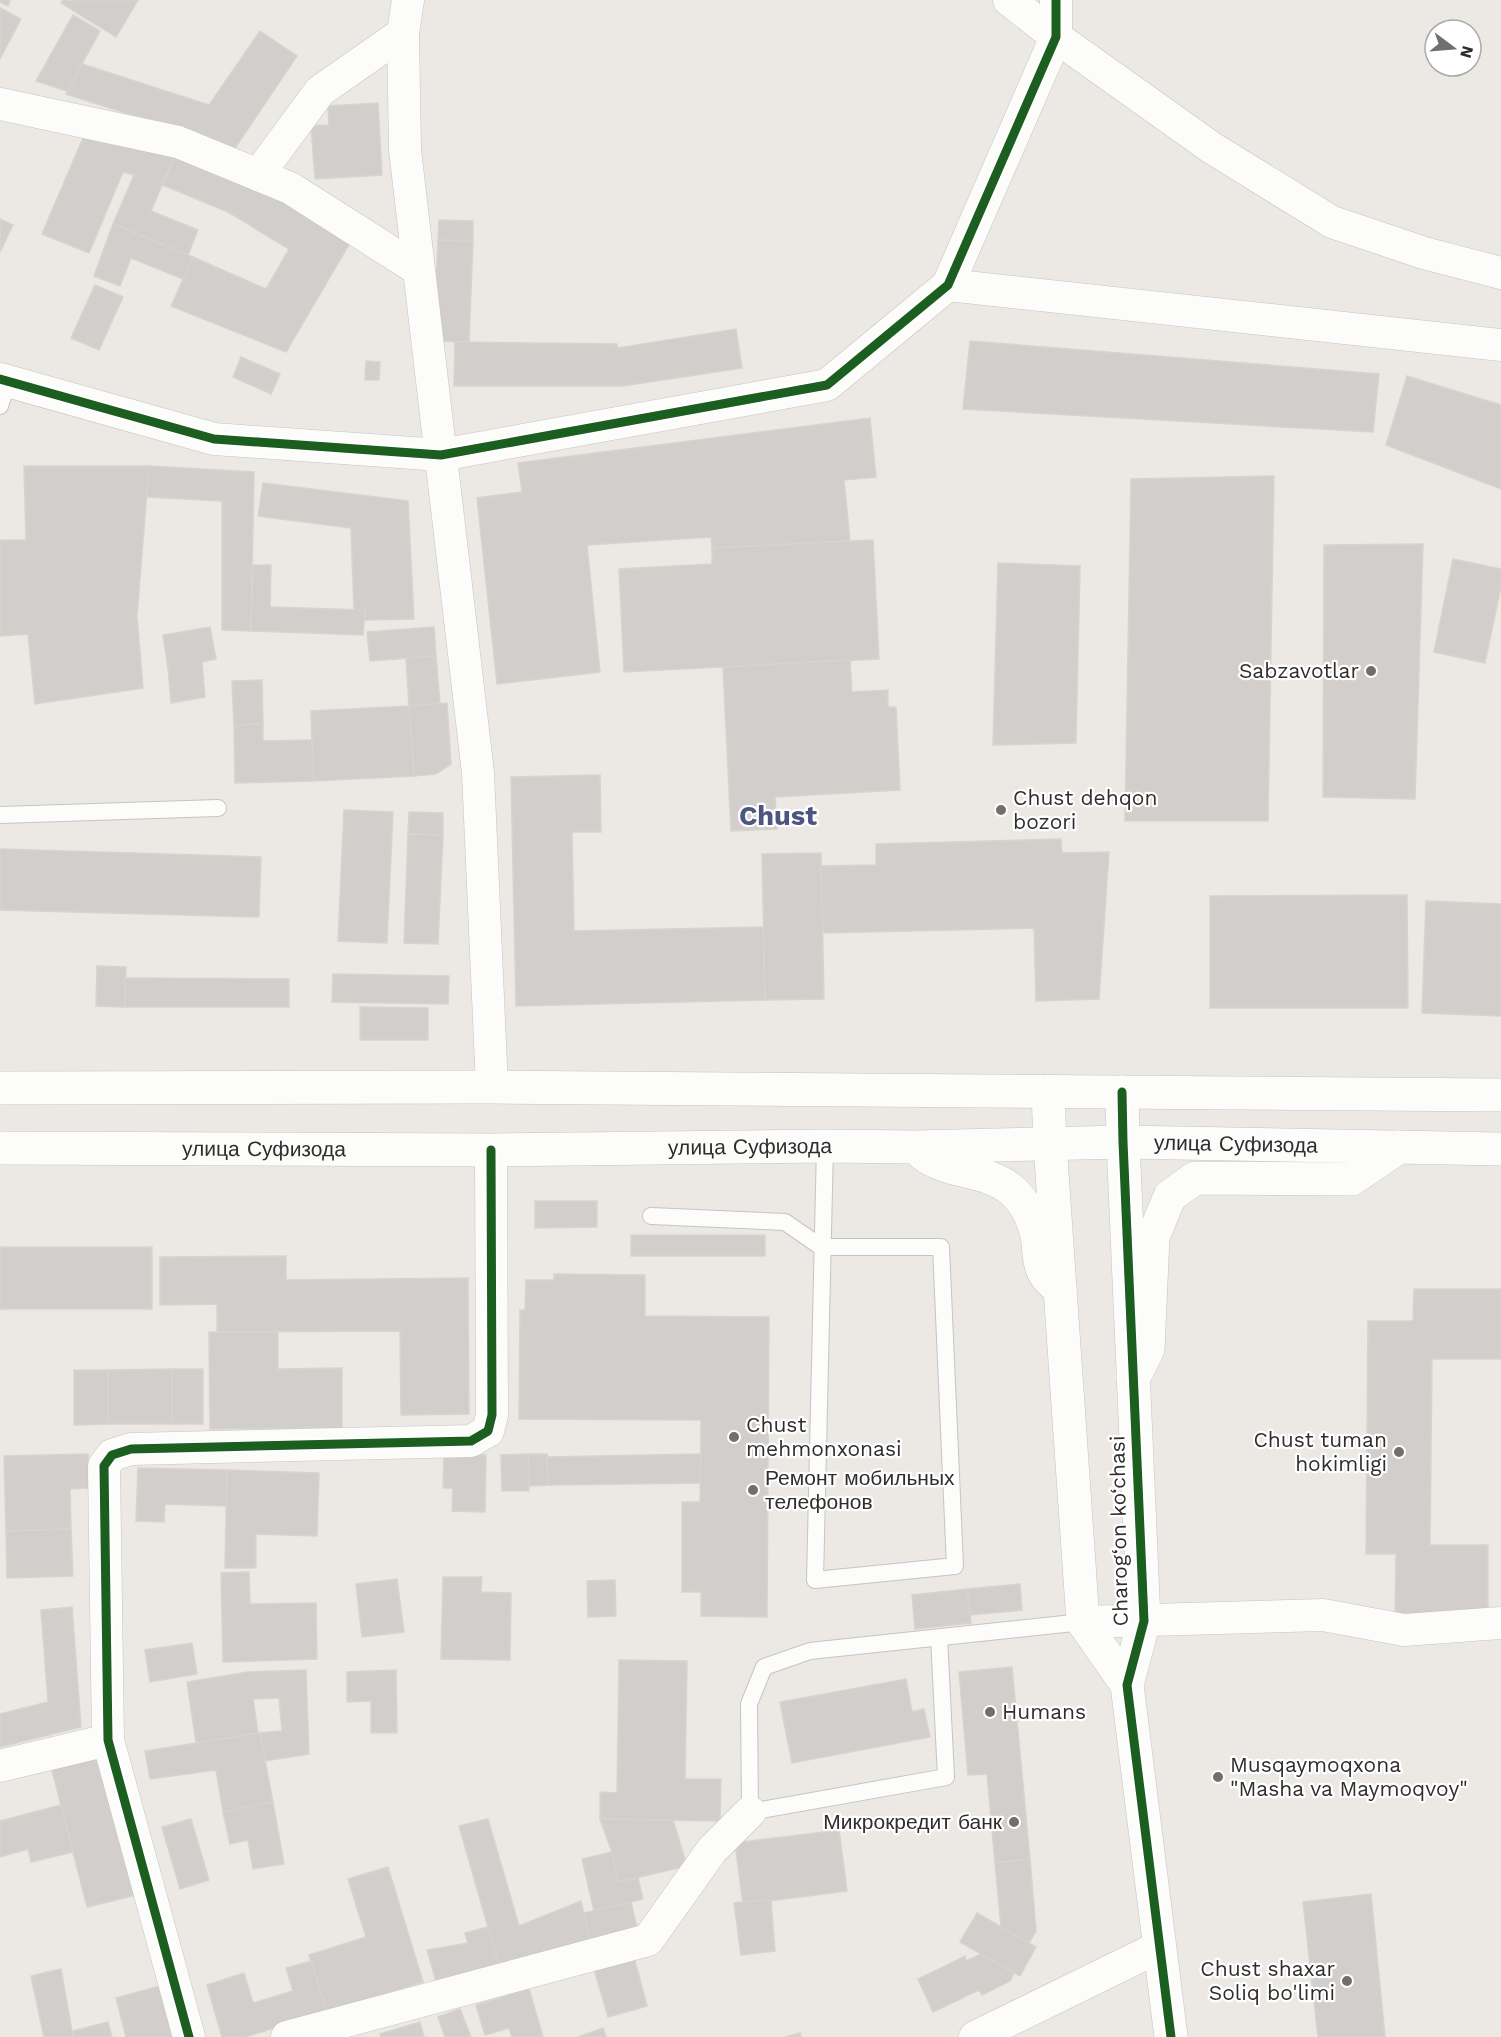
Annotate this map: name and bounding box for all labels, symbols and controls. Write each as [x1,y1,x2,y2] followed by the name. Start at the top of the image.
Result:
[1423,18,1483,78] north arrow
[1456,44,1478,60] text: N
[1239,658,1359,683] place label: Sabzavotlar
[1364,664,1378,678] marker: Sabzavotlar
[1013,785,1157,834] place label: Chust dehqon bozori
[739,800,817,832] district label: Chust
[994,803,1008,817] marker: Chust dehqon bozori
[1154,1130,1318,1158] street label: улица Суфизода
[668,1133,832,1160] street label: улица Суфизода
[182,1136,346,1161] street label: улица Суфизода
[746,1412,902,1461] place label: Chust mehmonxonasi
[1253,1427,1387,1476] place label: Chust tuman hokimligi
[727,1430,741,1444] marker: Chust mehmonxonasi
[1104,1435,1133,1627] street label: Charog‘on ko‘chasi
[1392,1445,1406,1459] marker: Chust tuman hokimligi
[765,1465,955,1514] place label: Ремонт мобильных телефонов
[746,1483,760,1497] marker: Ремонт мобильных телефонов
[1002,1699,1086,1724] place label: Humans
[983,1705,997,1719] marker: Humans
[1230,1752,1468,1801] place label: Musqaymoqxona "Masha va Maymoqvoy"
[1211,1770,1225,1784] marker: Musqaymoqxona "Masha va Maymoqvoy"
[823,1809,1003,1834] place label: Микрокредит банк
[1007,1815,1021,1829] marker: Микрокредит банк
[1200,1956,1335,2005] place label: Chust shaxar Soliq bo'limi
[1340,1974,1354,1988] marker: Chust shaxar Soliq bo'limi

